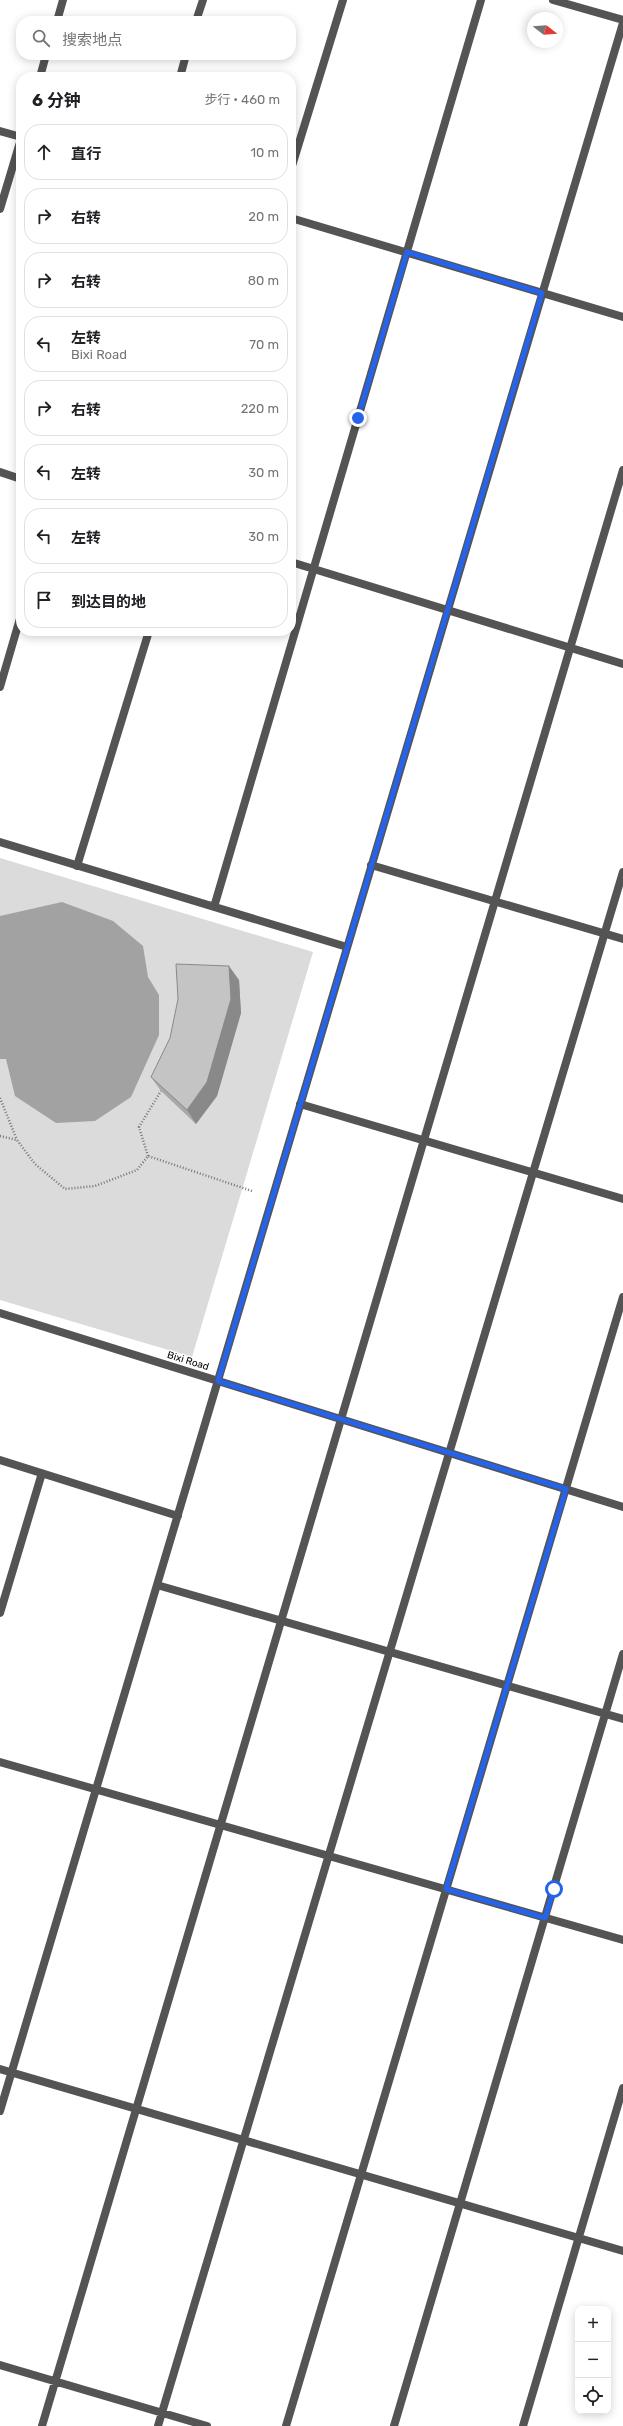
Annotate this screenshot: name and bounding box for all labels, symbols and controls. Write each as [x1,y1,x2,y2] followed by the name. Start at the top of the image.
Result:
[527,12,563,48] north arrow
[16,16,296,60] search box
[30,27,52,49] icon: search
[62,31,122,49] text: 搜索地点
[32,90,81,110] text: 6 分钟
[204,92,280,107] text: 步行 · 460 m
[33,141,55,163] icon: ahead
[71,145,101,163] text: 直行
[250,145,279,160] text: 10 m
[33,205,55,227] icon: right
[71,209,101,227] text: 右转
[248,209,279,224] text: 20 m
[33,269,55,291] icon: right
[71,273,101,291] text: 右转
[248,273,279,288] text: 80 m
[71,329,101,347] text: 左转
[33,333,55,355] icon: left
[249,337,279,352] text: 70 m
[71,347,127,362] text: Bixi Road
[33,397,55,419] icon: right
[71,401,101,419] text: 右转
[241,401,279,416] text: 220 m
[349,409,367,427] route end
[33,461,55,483] icon: left
[71,465,101,483] text: 左转
[248,465,279,480] text: 30 m
[33,525,55,547] icon: left
[71,529,101,547] text: 左转
[248,529,279,544] text: 30 m
[33,589,55,611] icon: arrive
[71,593,146,611] text: 到达目的地
[166,1349,210,1373] street label: Bixi Road
[545,1880,563,1898] route start
[575,2306,611,2414] map controls
[575,2306,611,2342] button: +
[575,2342,611,2378] button: −
[575,2378,611,2414] button: locate

